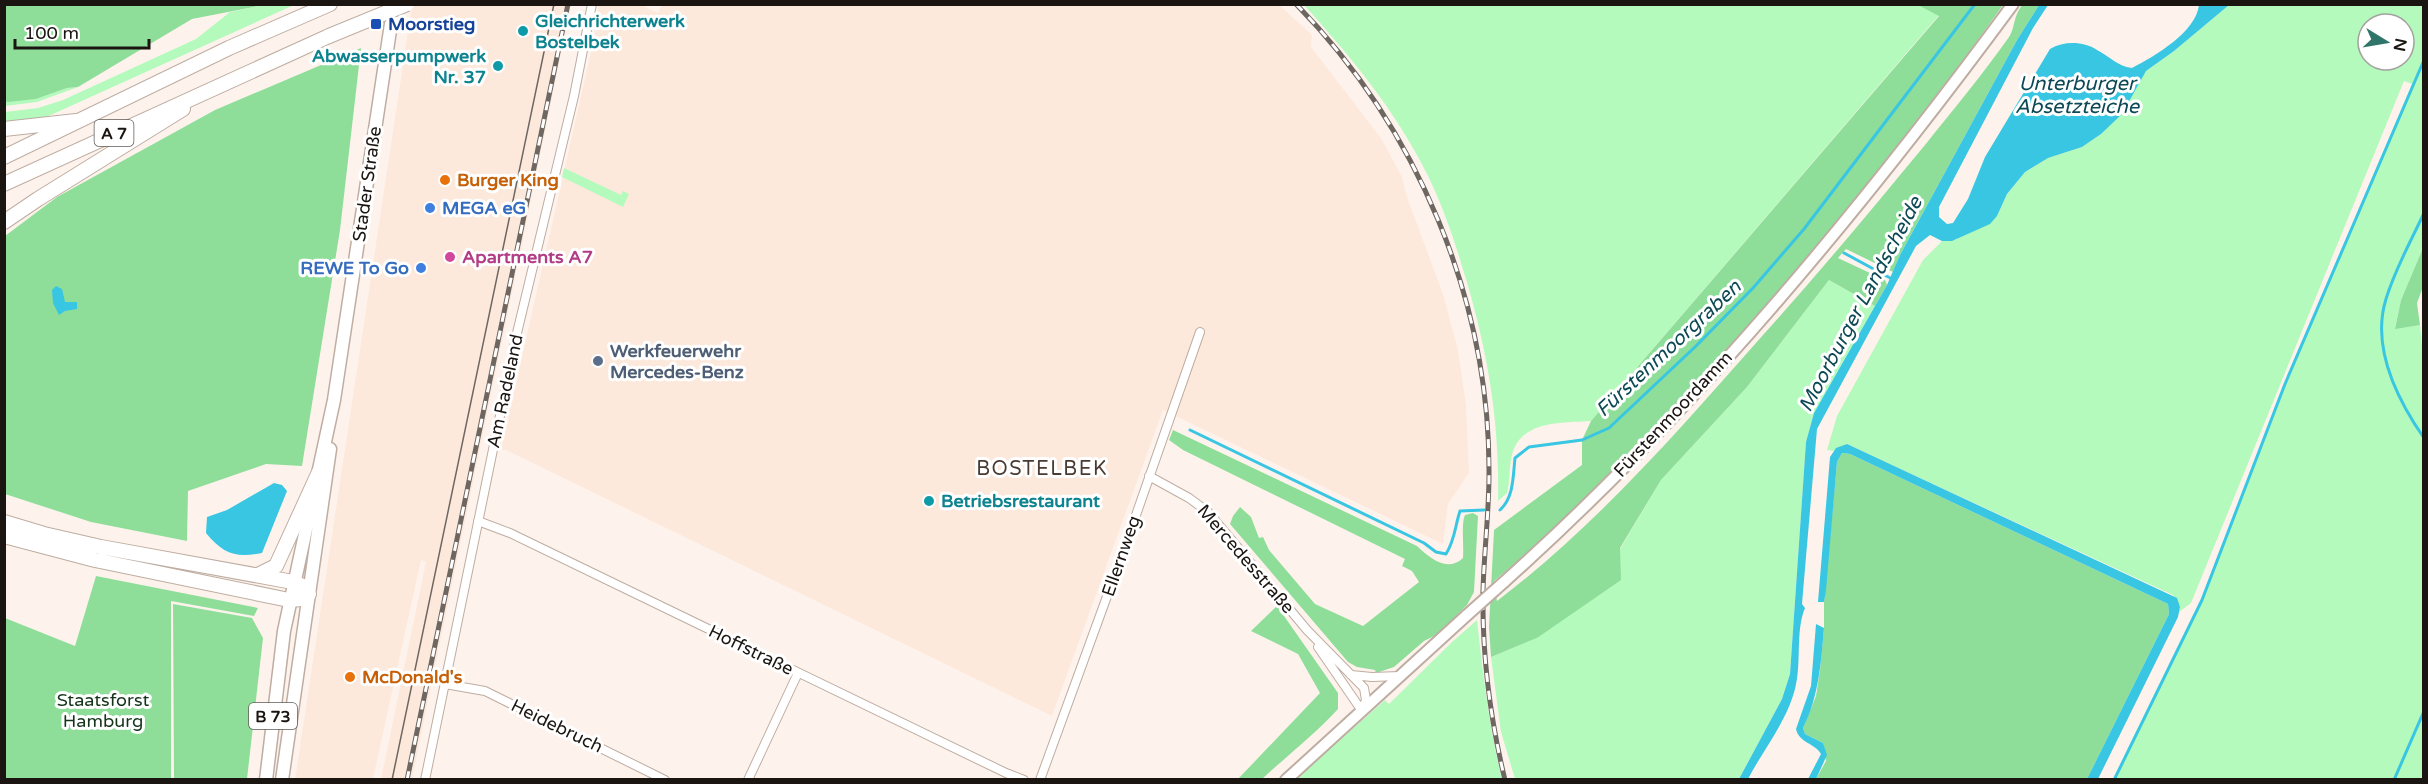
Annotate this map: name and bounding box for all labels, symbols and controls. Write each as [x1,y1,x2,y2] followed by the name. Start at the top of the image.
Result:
[535,10,685,53] place label: Gleichrichterwerk Bostelbek
[15,12,148,50] scale bar
[2356,12,2416,72] north arrow
[388,13,475,35] place label: Moorstieg
[369,17,383,31] marker: Moorstieg
[24,22,79,44] text: 100 m
[516,24,530,38] marker: Gleichrichterwerk Bostelbek
[2389,36,2411,53] text: N
[312,45,486,88] place label: Abwasserpumpwerk Nr. 37
[491,59,505,73] marker: Abwasserpumpwerk Nr. 37
[2015,72,2141,119] water label: Unterburger Absetzteiche
[94,120,134,146] road number: A 7
[348,125,386,243] street label: Stader Straße
[457,169,559,191] place label: Burger King
[438,173,452,187] marker: Burger King
[1794,191,1929,416] water label: Moorburger Landscheide
[442,197,526,219] place label: MEGA eG
[423,201,437,215] marker: MEGA eG
[462,246,593,268] place label: Apartments A7
[443,250,457,264] marker: Apartments A7
[300,257,409,279] place label: REWE To Go
[414,261,428,275] marker: REWE To Go
[1591,275,1747,422] water label: Fürstenmoorgraben
[482,332,528,450] street label: Am Radeland
[610,340,744,383] place label: Werkfeuerwehr Mercedes-Benz
[1609,346,1737,482] street label: Fürstenmoordamm
[591,354,605,368] marker: Werkfeuerwehr Mercedes-Benz
[976,457,1108,481] district label: BOSTELBEK
[941,490,1100,512] place label: Betriebsrestaurant
[922,494,936,508] marker: Betriebsrestaurant
[1193,500,1299,618] street label: Mercedesstraße
[1097,513,1145,599] street label: Ellernweg
[705,620,797,680] street label: Hoffstraße
[362,666,463,688] place label: McDonald's
[343,670,357,684] marker: McDonald's
[57,689,149,732] park label: Staatsforst Hamburg
[508,694,606,758] street label: Heidebruch
[249,703,297,729] road number: B 73

